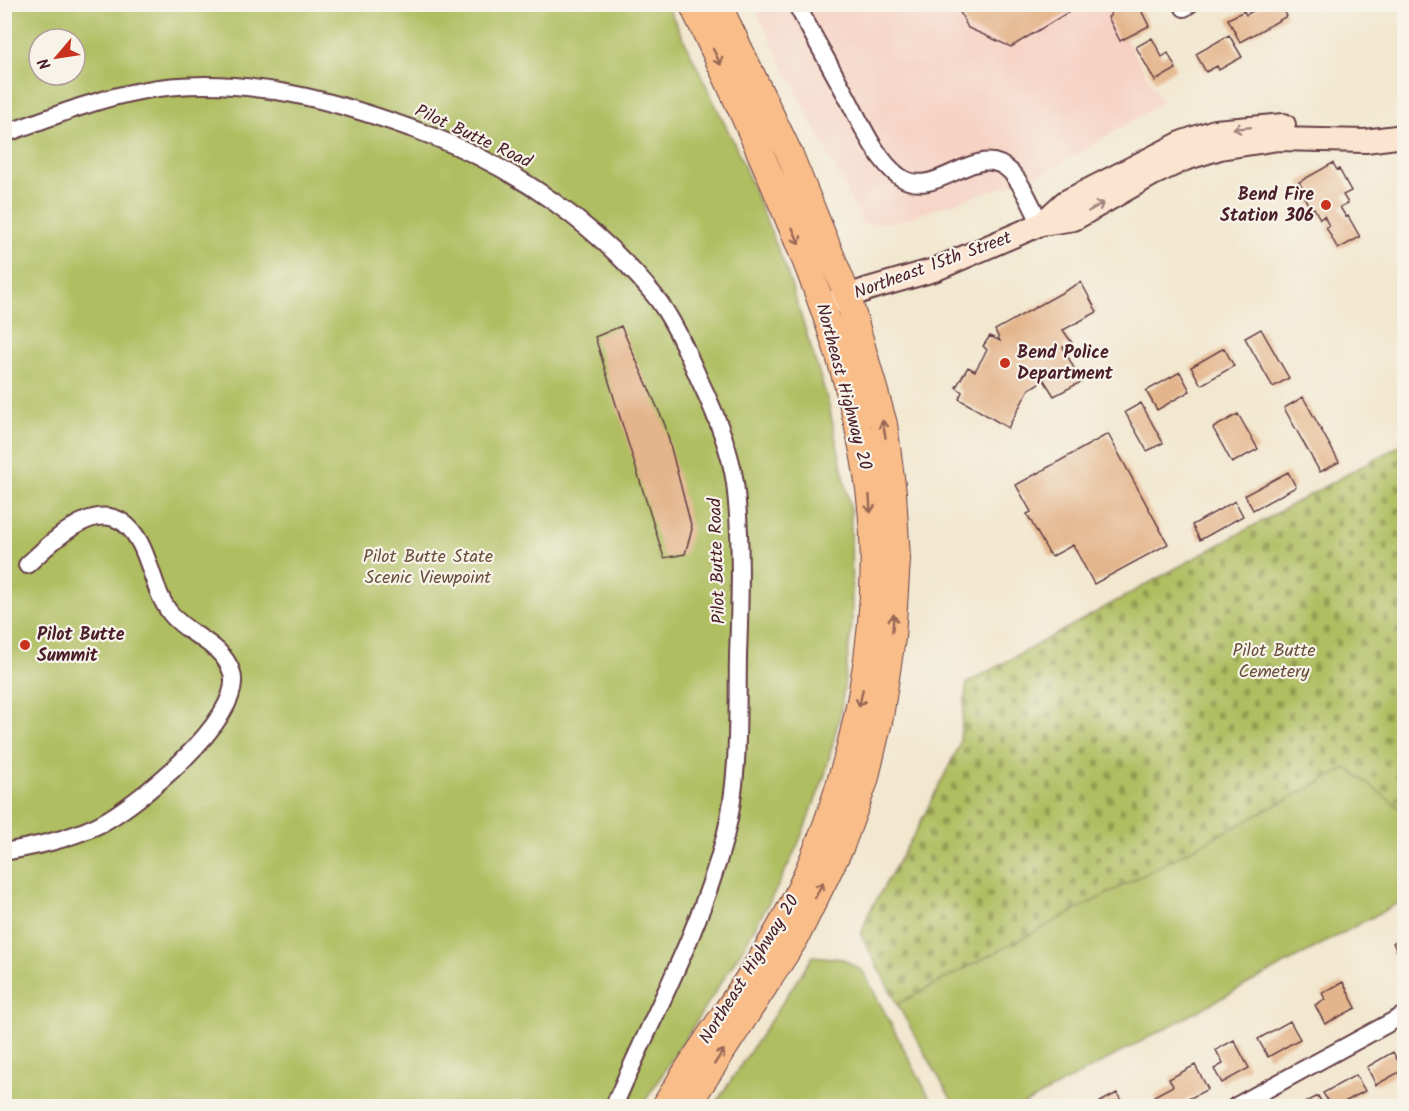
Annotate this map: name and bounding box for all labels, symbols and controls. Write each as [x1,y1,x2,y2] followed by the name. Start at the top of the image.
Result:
[27,27,87,87] north arrow
[712,48,724,66] one-way arrow
[32,53,59,74] text: N
[410,97,537,177] street label: Pilot Butte Road
[1232,123,1252,134] one-way arrow
[1220,181,1314,231] place label: Bend Fire Station 306
[1319,198,1333,212] marker: Bend Fire Station 306
[1087,200,1104,212] one-way arrow
[850,224,1017,308] street label: Northeast 15th Street
[791,226,802,244] one-way arrow
[807,300,879,474] street label: Northeast Highway 20
[1017,339,1114,389] place label: Bend Police Department
[998,356,1012,370] marker: Bend Police Department
[878,420,889,440] one-way arrow
[865,493,876,513] one-way arrow
[701,496,735,625] street label: Pilot Butte Road
[363,543,493,593] park label: Pilot Butte State Scenic Viewpoint
[888,614,899,634] one-way arrow
[37,621,125,671] place label: Pilot Butte Summit
[1233,637,1315,687] park label: Pilot Butte Cemetery
[18,638,32,652] marker: Pilot Butte Summit
[855,687,866,707] one-way arrow
[814,882,826,900] one-way arrow
[692,890,808,1050] street label: Northeast Highway 20
[713,1049,725,1066] one-way arrow

